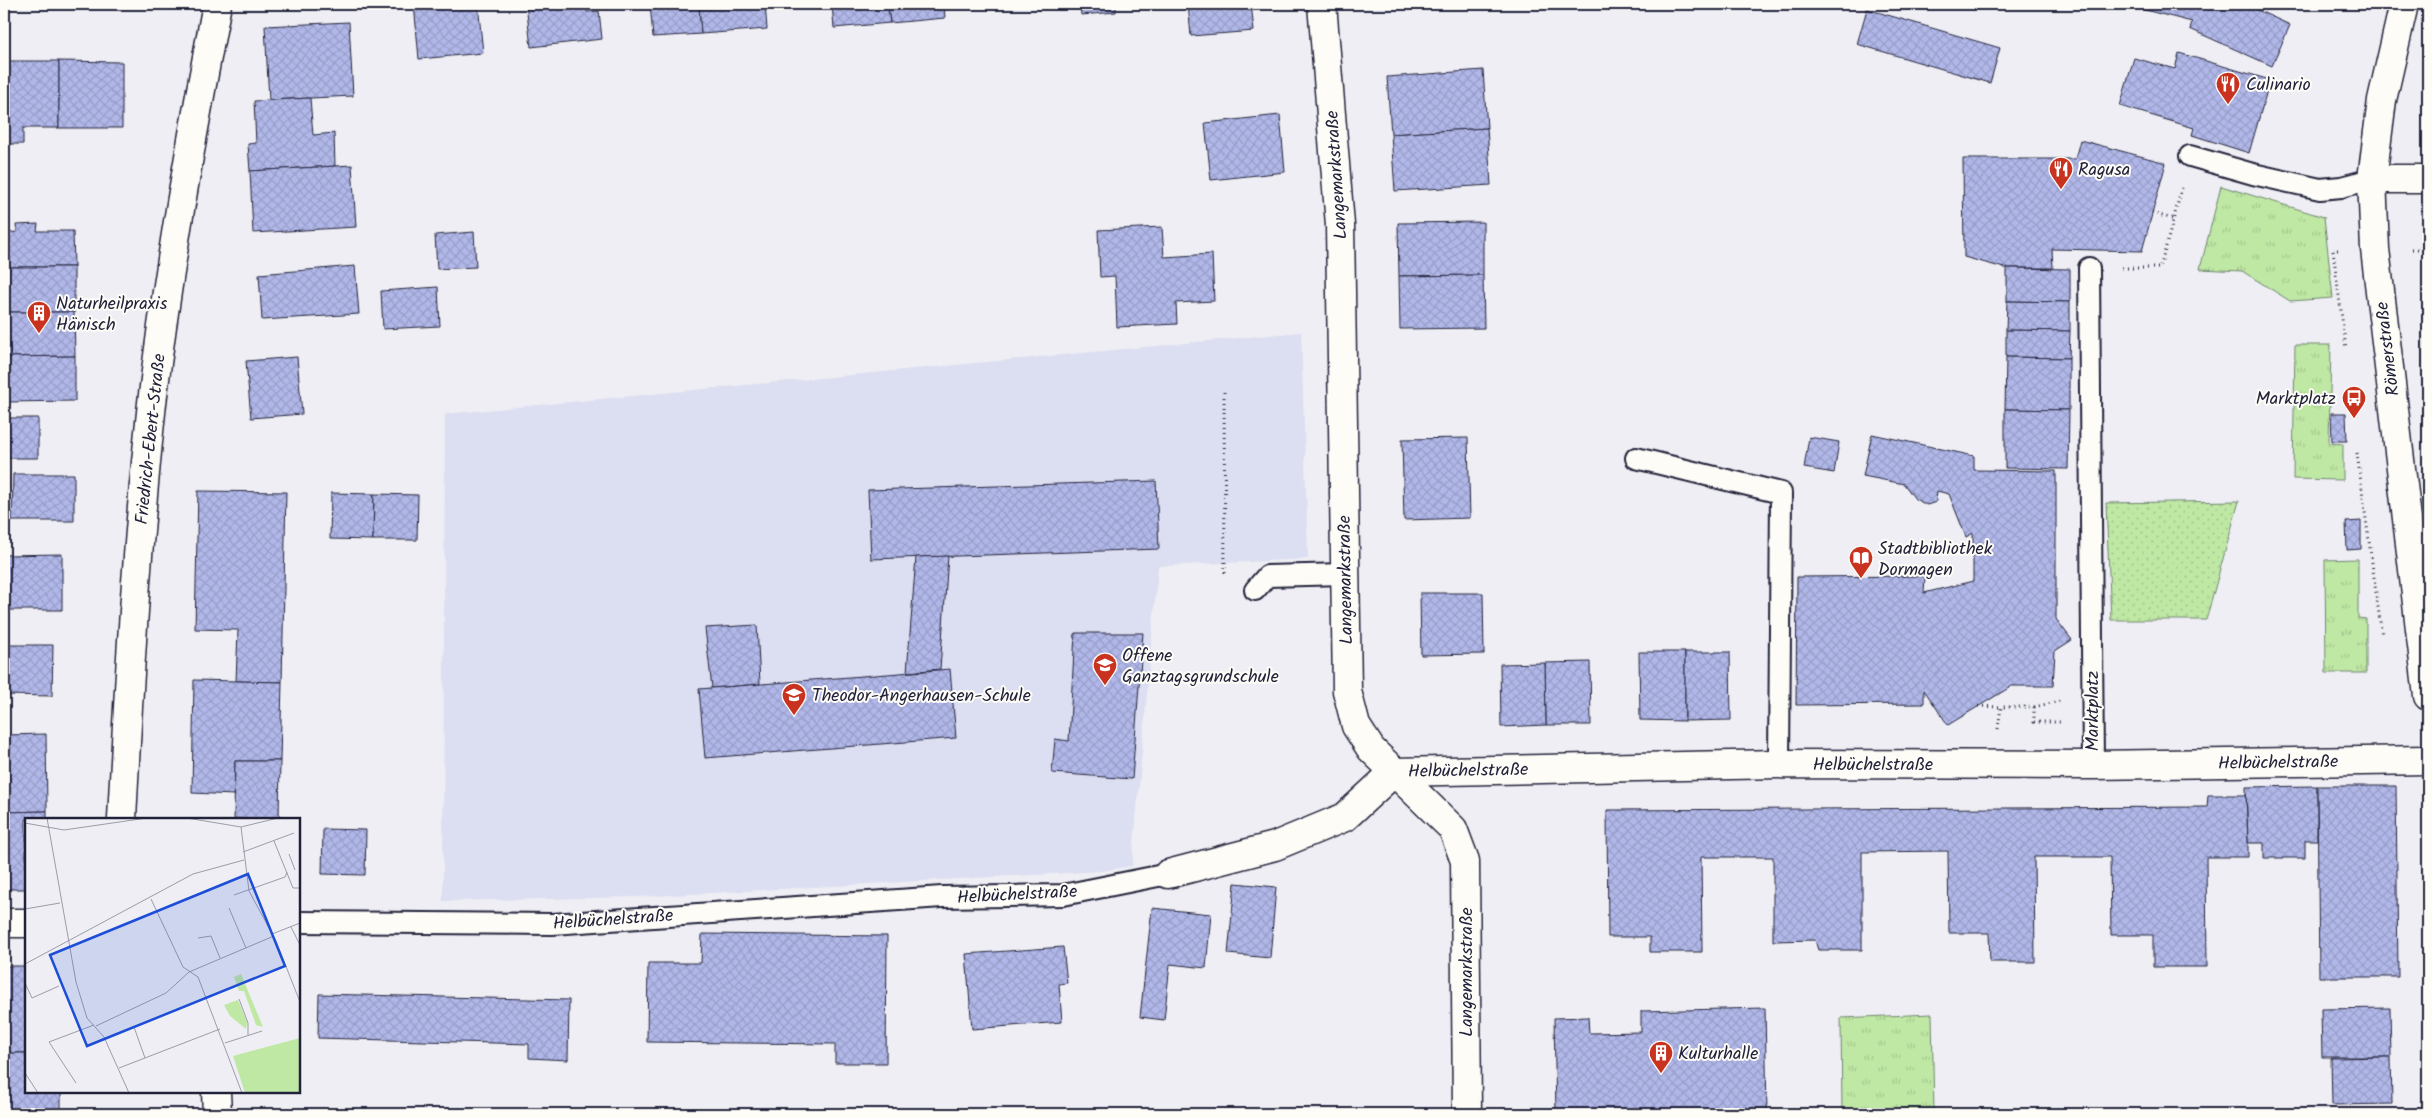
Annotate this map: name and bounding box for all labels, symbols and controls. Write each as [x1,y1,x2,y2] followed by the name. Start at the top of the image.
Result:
[2215,71,2241,105] restaurant icon: Culinario
[2246,71,2311,100] place label: Culinario
[1319,109,1356,240] street label: Langemarkstraße
[2048,156,2074,190] restaurant icon: Ragusa
[2078,156,2130,185] place label: Ragusa
[56,290,168,340] place label: Naturheilpraxis Hänisch
[26,300,52,334] building icon: Naturheilpraxis Hänisch
[2368,300,2409,398] street label: Römerstraße
[128,352,175,526] street label: Friedrich-Ebert-Straße
[2256,385,2336,414] place label: Marktplatz
[2341,385,2367,419] bus stop icon: Marktplatz
[1331,515,1362,645] street label: Langemarkstraße
[1878,535,1993,585] place label: Stadtbibliothek Dormagen
[1848,545,1874,579] library icon: Stadtbibliothek Dormagen
[1122,642,1279,692] place label: Offene Ganztagsgrundschule
[1092,652,1118,686] school or university icon: Offene Ganztagsgrundschule
[2079,671,2108,751] street label: Marktplatz
[781,682,807,716] school or university icon: Theodor-Angerhausen-Schule
[812,682,1031,711] place label: Theodor-Angerhausen-Schule
[2218,748,2339,779] street label: Helbüchelstraße
[1813,751,1933,780] street label: Helbüchelstraße
[1408,756,1529,787] street label: Helbüchelstraße
[25,818,300,1093] inset map
[956,878,1078,913] street label: Helbüchelstraße
[552,902,674,939] street label: Helbüchelstraße
[1453,907,1482,1037] street label: Langemarkstraße
[1648,1040,1674,1074] building icon: Kulturhalle
[1678,1040,1758,1069] place label: Kulturhalle

